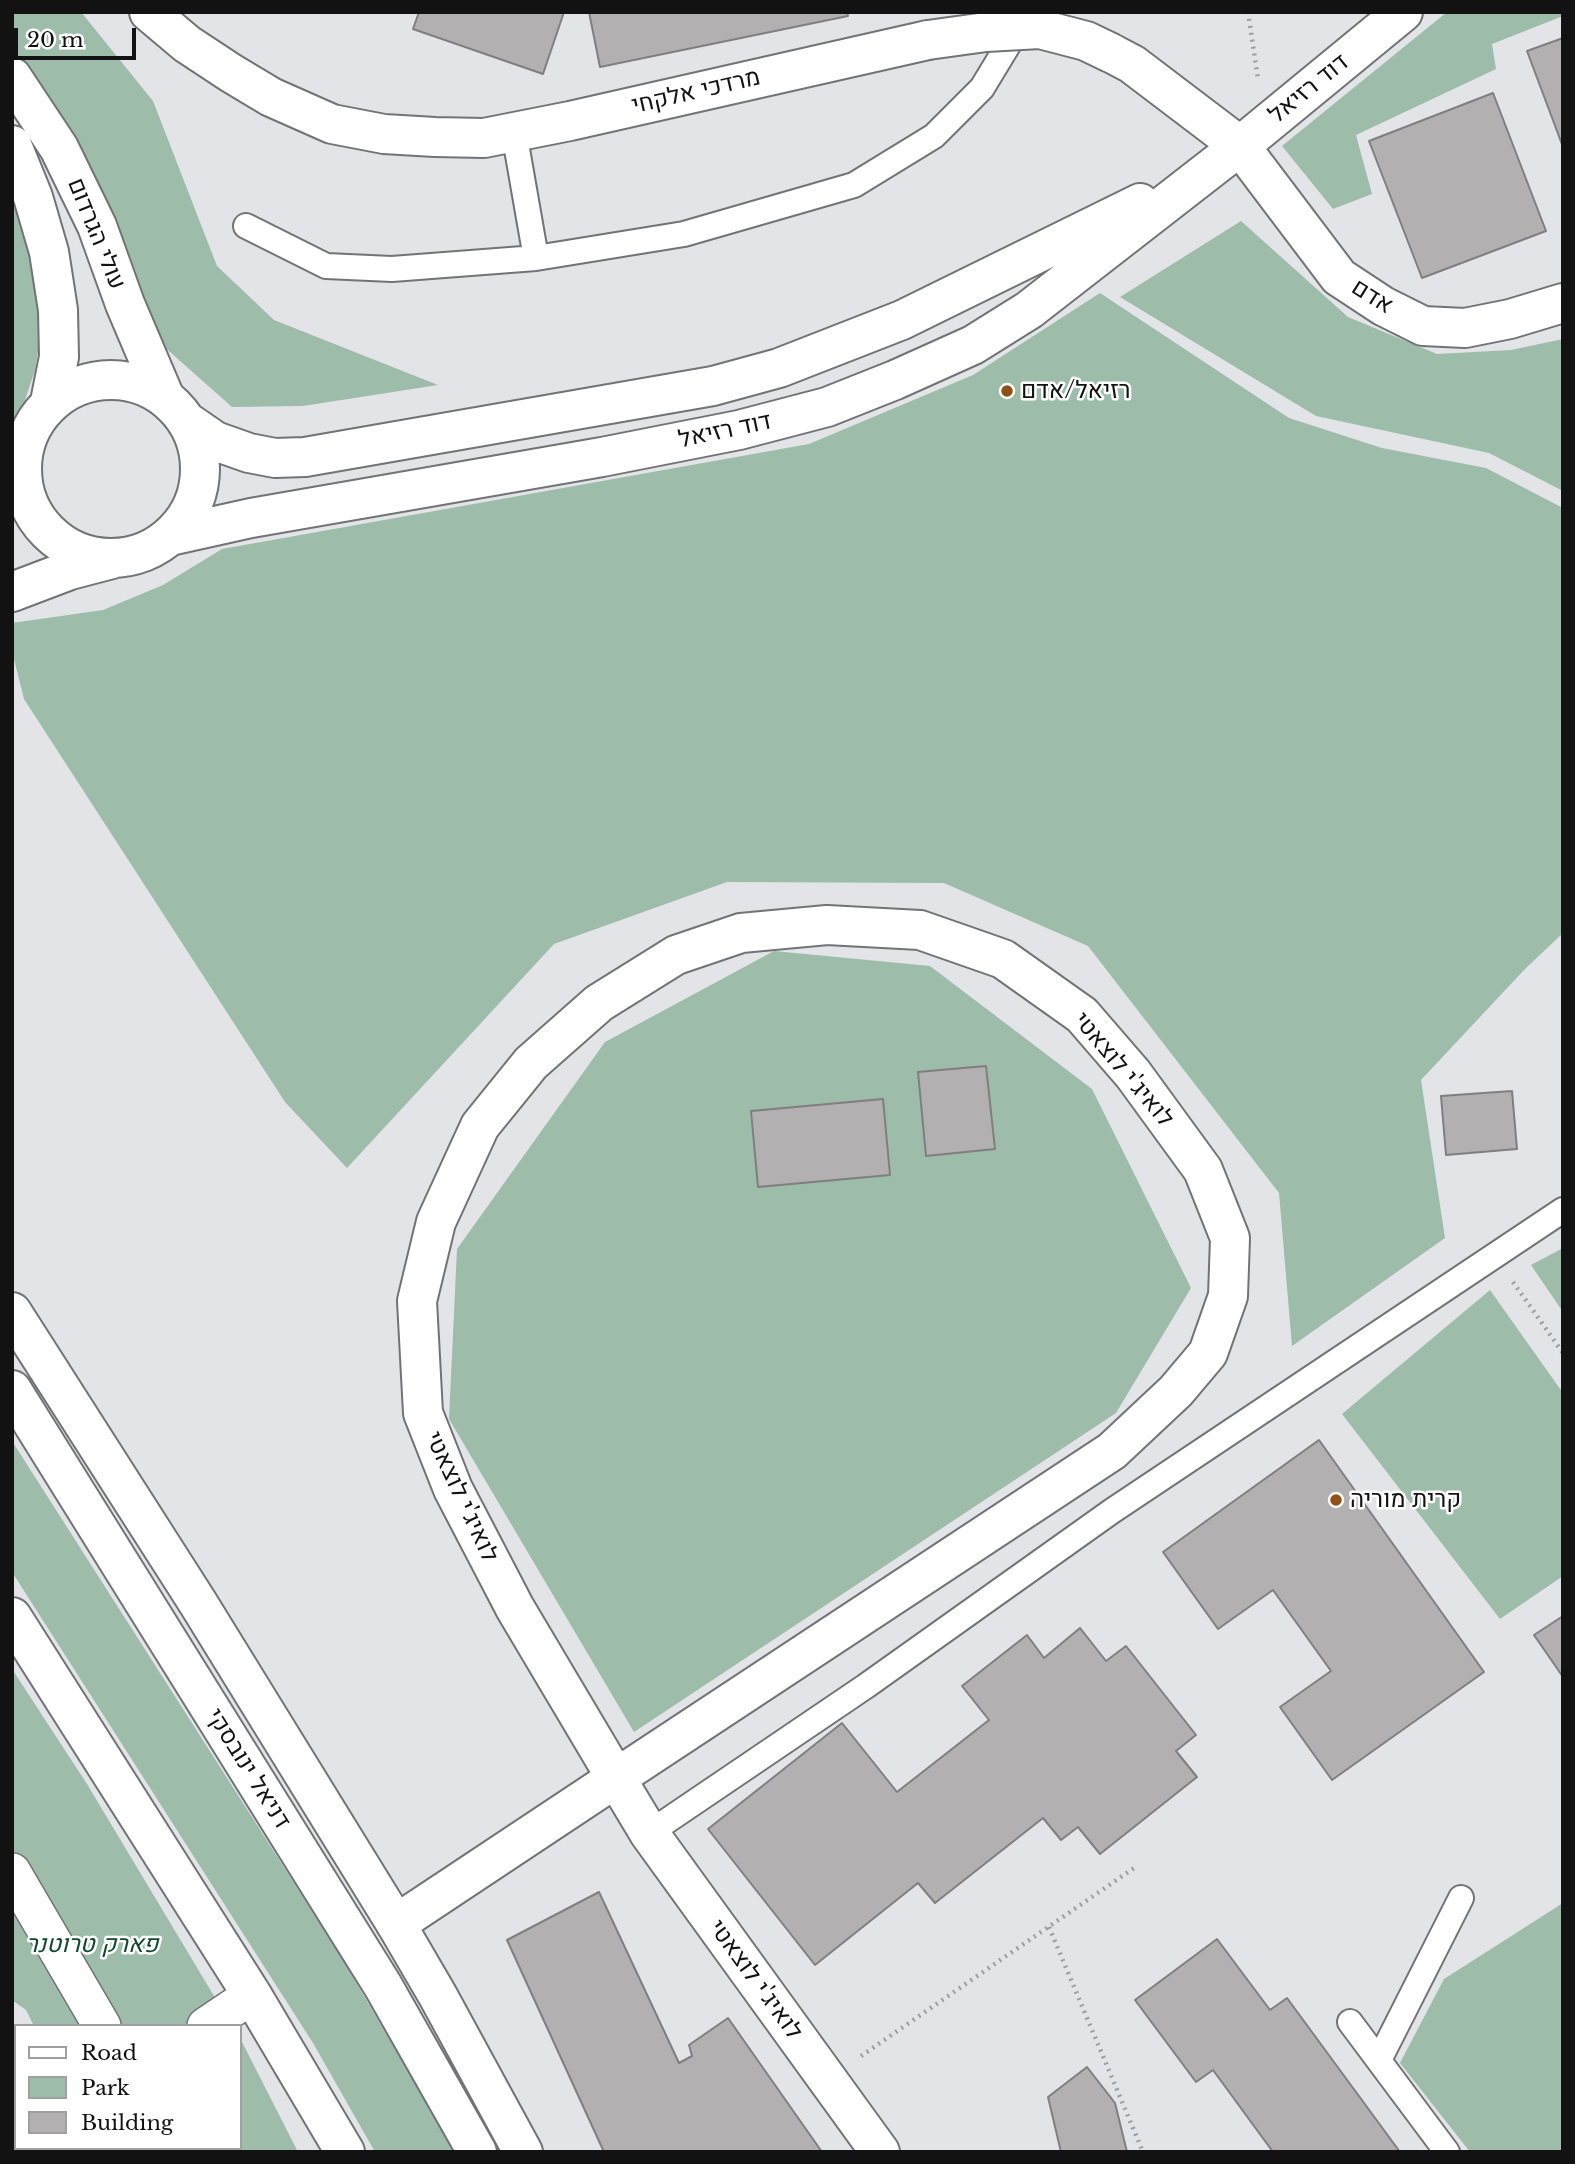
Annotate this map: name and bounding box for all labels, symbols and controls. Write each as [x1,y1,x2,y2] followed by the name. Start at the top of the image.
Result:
[18,14,140,58] scale bar
[27,27,84,53] text: 20 m
[1263,48,1355,130] street label: דוד רזיאל
[629,63,763,121] street label: מרדכי אלקחי
[61,174,131,294] street label: עולי הגרדום
[1346,273,1398,321] street label: אדם
[1021,377,1130,405] place label: רזיאל/אדם
[999,383,1015,399] marker: רזיאל/אדם
[676,407,774,455] street label: דוד רזיאל
[1067,1007,1179,1133] street label: לואיג'י לוצאטי
[418,1427,504,1567] street label: לואיג'י לוצאטי
[1350,1486,1461,1514] place label: קרית מוריה
[1328,1492,1344,1508] marker: קרית מוריה
[200,1704,296,1834] street label: דניאל ינובסקי
[702,1915,808,2045] street label: לואיג'י לוצאטי
[26,1931,158,1959] park label: פארק טרוטנר
[14,2024,242,2150] legend
[81,2040,137,2066] text: Road
[81,2075,130,2101] text: Park
[81,2110,173,2136] text: Building

